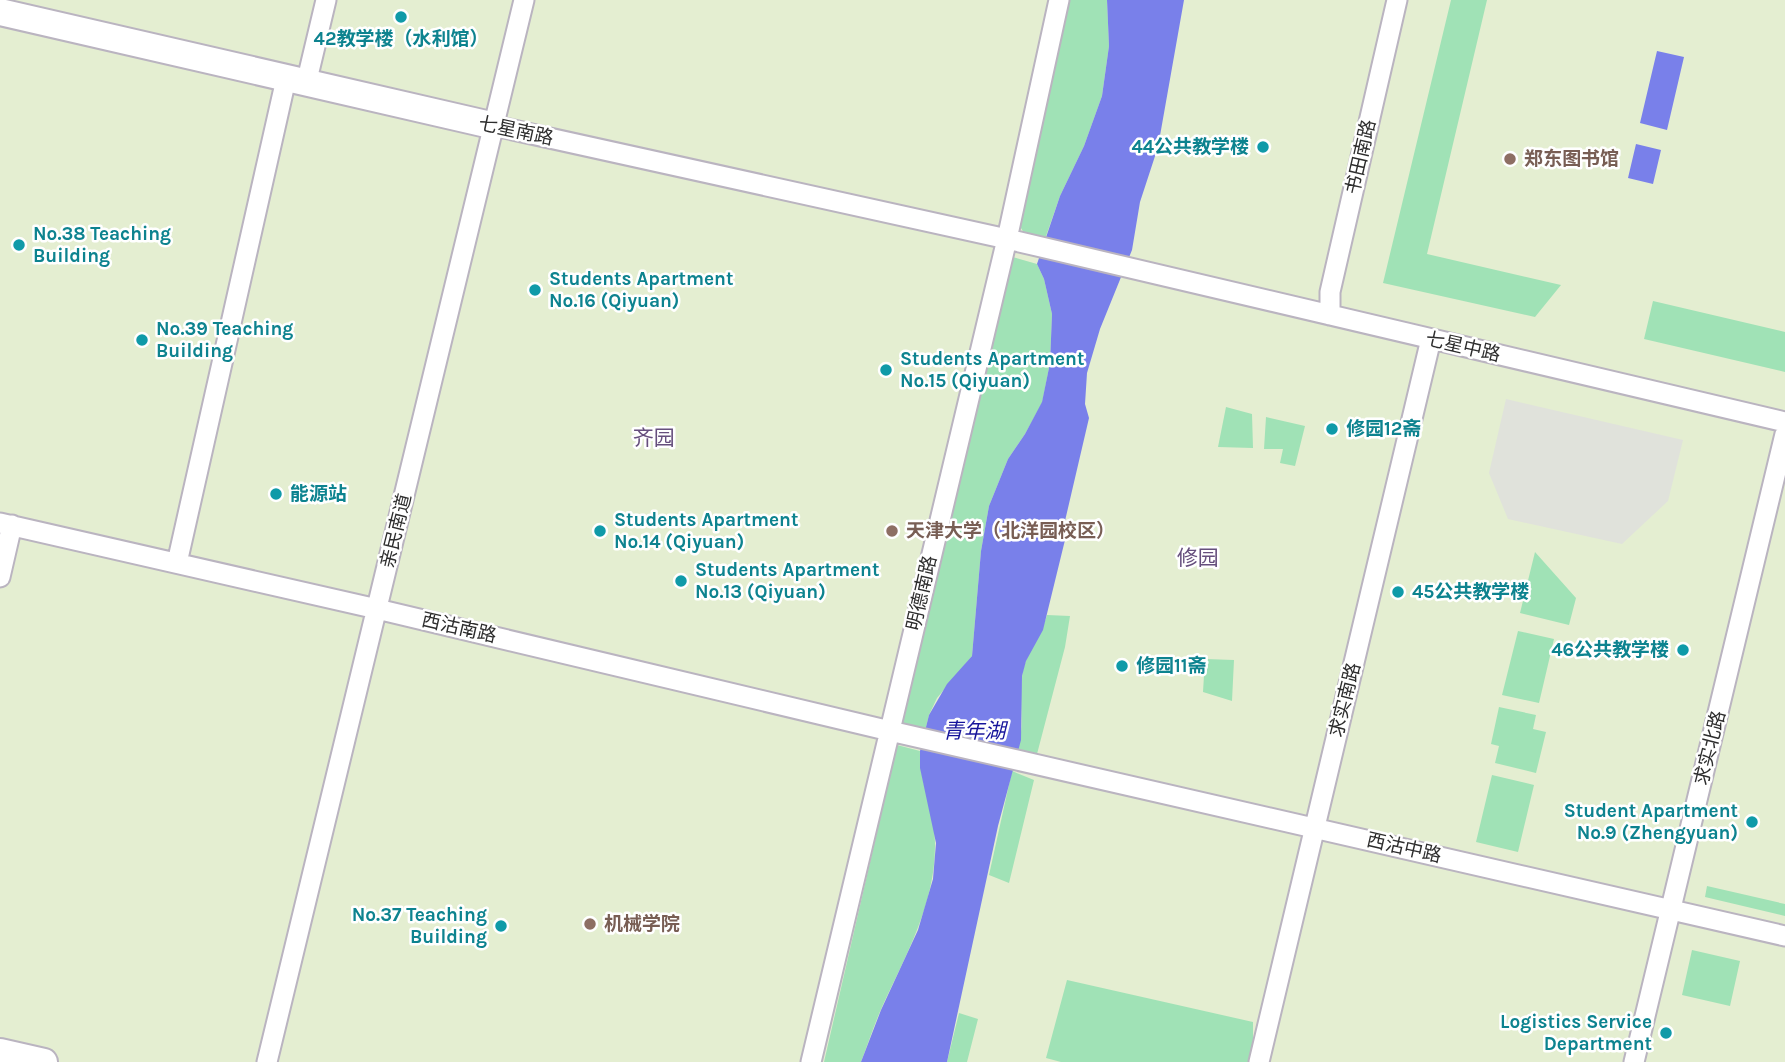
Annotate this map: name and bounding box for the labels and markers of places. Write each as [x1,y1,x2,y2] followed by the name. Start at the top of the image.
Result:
[393,9,409,25] marker: 42教学楼（水利馆）
[314,28,488,50] place label: 42教学楼（水利馆）
[1131,136,1249,158] place label: 44公共教学楼
[1255,139,1271,155] marker: 44公共教学楼
[1524,148,1619,170] place label: 郑东图书馆
[1502,151,1518,167] marker: 郑东图书馆
[33,223,171,267] place label: No.38 Teaching Building
[11,237,27,253] marker: No.38 Teaching Building
[549,268,733,312] place label: Students Apartment No.16 (Qiyuan)
[527,282,543,298] marker: Students Apartment No.16 (Qiyuan)
[156,318,293,362] place label: No.39 Teaching Building
[134,332,150,348] marker: No.39 Teaching Building
[900,348,1084,392] place label: Students Apartment No.15 (Qiyuan)
[878,362,894,378] marker: Students Apartment No.15 (Qiyuan)
[1346,418,1421,440] place label: 修园12斋
[1324,421,1340,437] marker: 修园12斋
[290,483,347,505] place label: 能源站
[268,486,284,502] marker: 能源站
[614,509,798,553] place label: Students Apartment No.14 (Qiyuan)
[906,520,1115,542] place label: 天津大学（北洋园校区）
[592,523,608,539] marker: Students Apartment No.14 (Qiyuan)
[884,523,900,539] marker: 天津大学（北洋园校区）
[695,559,879,603] place label: Students Apartment No.13 (Qiyuan)
[673,573,689,589] marker: Students Apartment No.13 (Qiyuan)
[1412,581,1529,603] place label: 45公共教学楼
[1390,584,1406,600] marker: 45公共教学楼
[1551,639,1669,661] place label: 46公共教学楼
[1675,642,1691,658] marker: 46公共教学楼
[1136,655,1207,677] place label: 修园11斋
[1114,658,1130,674] marker: 修园11斋
[1564,800,1738,844] place label: Student Apartment No.9 (Zhengyuan)
[1744,814,1760,830] marker: Student Apartment No.9 (Zhengyuan)
[352,904,487,948] place label: No.37 Teaching Building
[604,913,680,935] place label: 机械学院
[582,916,598,932] marker: 机械学院
[493,918,509,934] marker: No.37 Teaching Building
[1500,1011,1652,1055] place label: Logistics Service Department
[1658,1025,1674,1041] marker: Logistics Service Department

